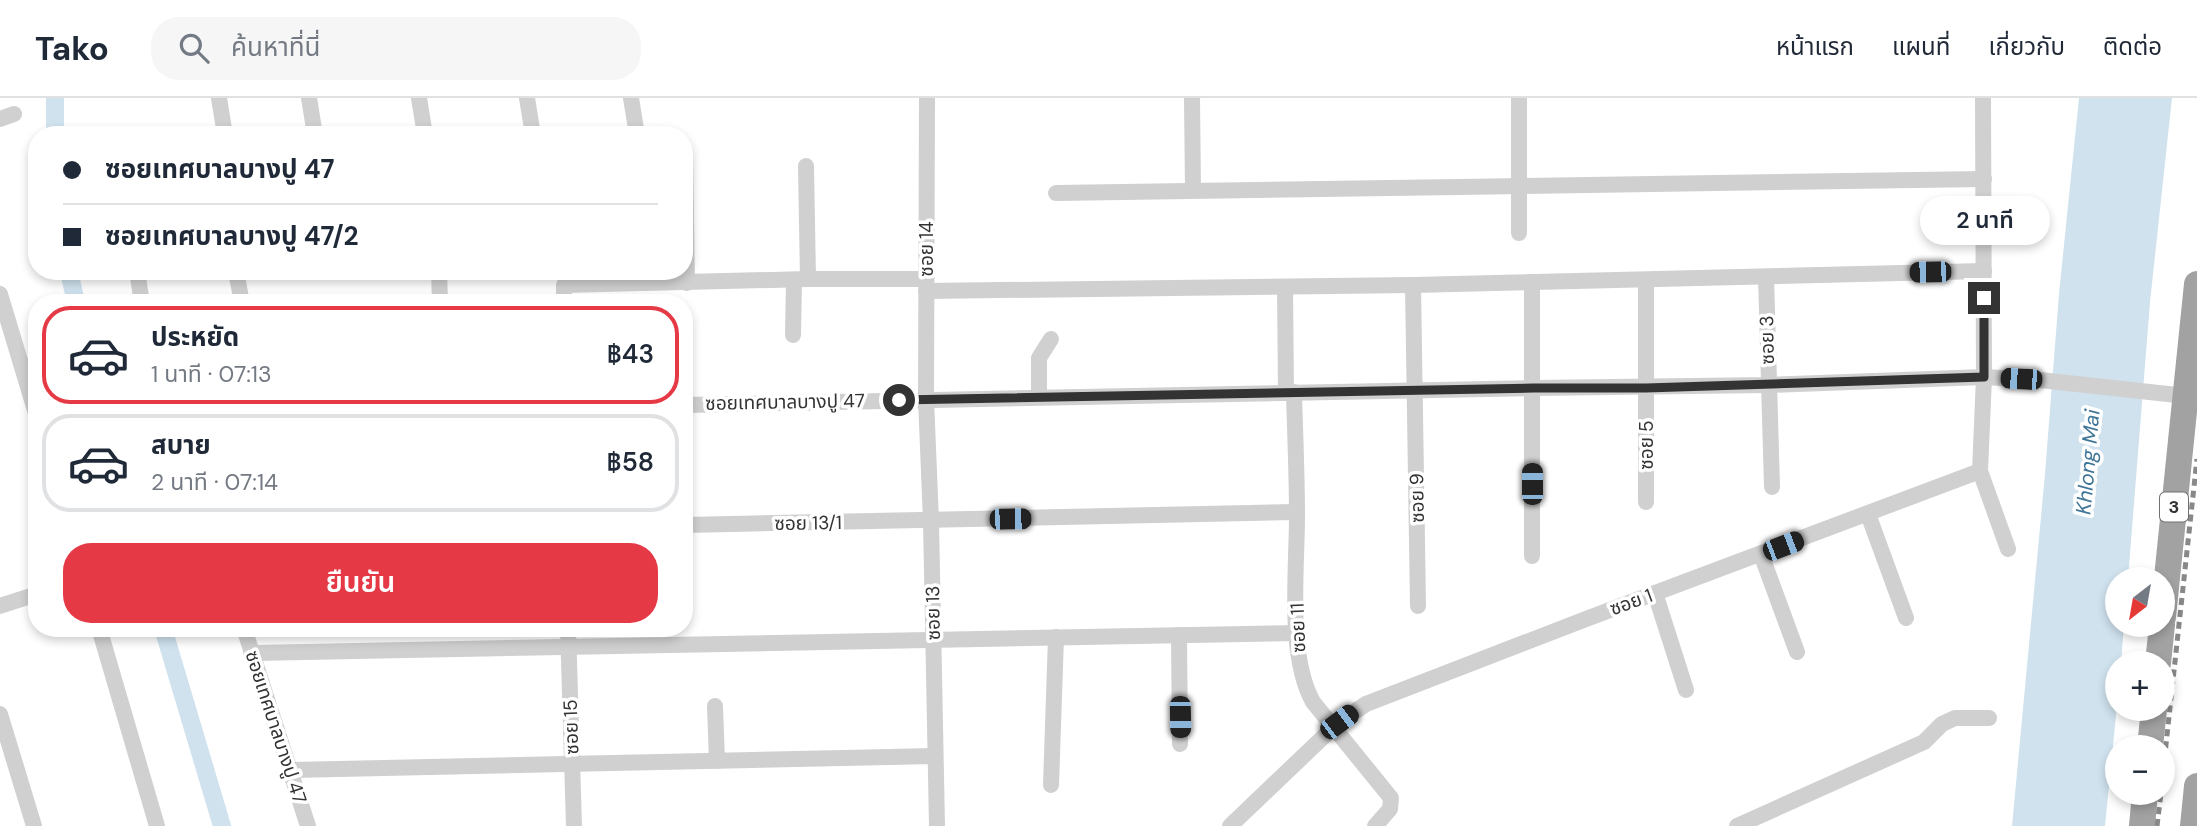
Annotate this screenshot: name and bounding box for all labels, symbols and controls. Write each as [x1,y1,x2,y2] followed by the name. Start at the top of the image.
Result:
[151,17,641,80] search box
[35,27,109,70] text: Tako
[175,29,213,67] icon: search
[231,30,321,64] text: ค้นหาที่นี่
[1776,31,1854,62] text: หน้าแรก
[1892,31,1950,62] text: แผนที่
[1988,31,2065,62] text: เกี่ยวกับ
[2103,31,2162,62] text: ติดต่อ
[105,152,335,186] text: ซอยเทศบาลบางปู 47
[1919,197,2049,246] callout: 2 นาที
[1956,205,2014,235] text: 2 นาที
[105,219,359,253] text: ซอยเทศบาลบางปู 47/2
[914,221,939,277] street label: ซอย 14
[1909,261,1952,283] car
[1968,282,2000,314] route end
[1754,315,1780,365] street label: ซอย 3
[151,320,239,354] text: ประหยัด
[67,324,130,387] icon: car
[607,337,654,371] text: ฿43
[151,359,272,389] text: 1 นาที · 07:13
[2000,367,2043,391] car
[883,384,915,416] route start
[705,388,865,416] street label: ซอยเทศบาลบางปู 47
[2069,407,2107,516] water label: Khlong Mai
[1634,420,1659,470] street label: ซอย 5
[151,428,211,462] text: สบาย
[67,432,130,495] icon: car
[607,445,654,479] text: ฿58
[1522,463,1543,505] car
[151,467,278,497] text: 2 นาที · 07:14
[1404,473,1430,523] street label: ซอย 9
[2160,492,2188,522] road number: 3
[989,508,1032,530] car
[774,510,842,536] street label: ซอย 13/1
[1760,529,1807,563] car
[63,543,658,623] button: ยืนยัน
[2105,567,2175,637] north arrow
[2105,567,2175,805] map controls
[1606,583,1656,621] street label: ซอย 1
[920,585,946,641] street label: ซอย 13
[1285,603,1311,653] street label: ซอย 11
[239,647,313,807] street label: ซอยเทศบาลบางปู 47
[2105,651,2175,721] button: +
[1170,696,1191,738] car
[558,699,584,755] street label: ซอย 15
[1316,701,1363,743] car
[2105,735,2175,805] button: −

